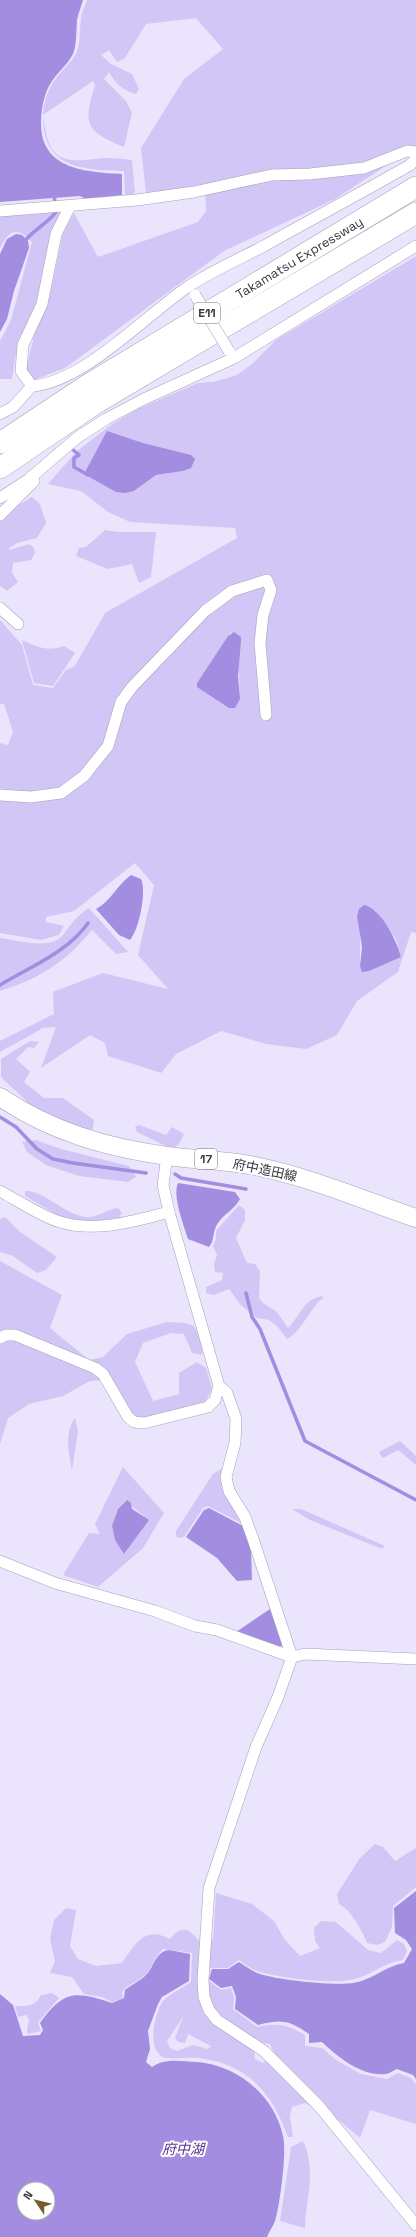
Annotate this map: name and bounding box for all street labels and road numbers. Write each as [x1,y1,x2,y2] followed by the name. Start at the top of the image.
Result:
[232,213,366,302] street label: Takamatsu Expressway
[194,303,220,323] road number: E11
[195,1149,217,1169] road number: 17
[231,1155,299,1185] street label: 府中造田線

